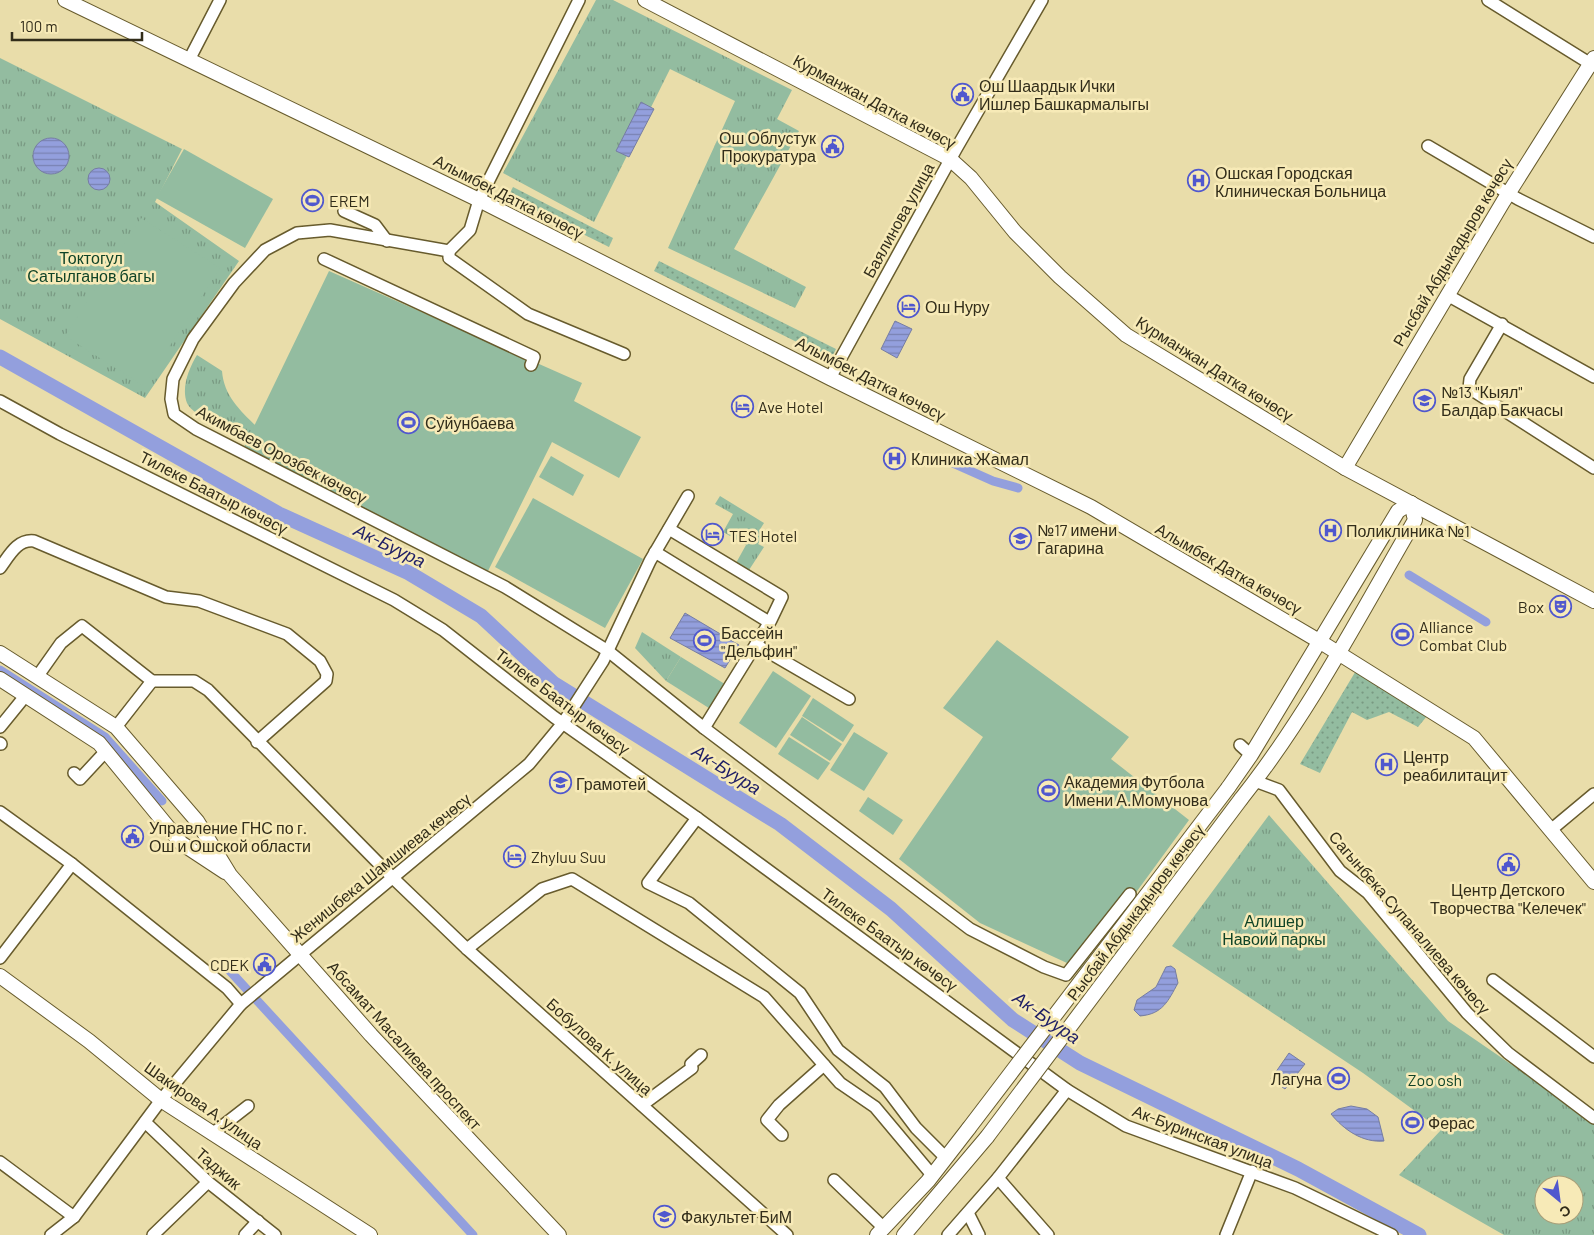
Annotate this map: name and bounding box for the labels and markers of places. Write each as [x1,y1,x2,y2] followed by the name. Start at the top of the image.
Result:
[979,76,1149,113] place label: Ош Шаардык Ички Ишлер Башкармалыгы
[951,82,975,106] public building icon: Ош Шаардык Ички Ишлер Башкармалыгы
[719,128,817,165] place label: Ош Облустук Прокуратура
[820,134,844,158] public building icon: Ош Облустук Прокуратура
[1215,163,1386,200] place label: Ошская Городская Клиническая Больница
[1187,169,1211,193] hospital icon: Ошская Городская Клиническая Больница
[301,188,325,212] sports icon: EREM
[329,191,370,210] place label: EREM
[897,294,921,318] hotel icon: Ош Нуру
[925,297,990,316] place label: Ош Нуру
[1441,382,1563,419] place label: №13 "Кыял" Балдар Бакчасы
[1413,388,1437,412] school or university icon: №13 "Кыял" Балдар Бакчасы
[730,394,754,418] hotel icon: Ave Hotel
[758,397,823,416] place label: Ave Hotel
[397,410,421,434] sports icon: Суйунбаева
[425,413,514,432] place label: Суйунбаева
[883,446,907,470] hospital icon: Клиника Жамал
[911,449,1029,468] place label: Клиника Жамал
[1318,518,1342,542] hospital icon: Поликлиника №1
[1037,520,1117,557] place label: №17 имени Гагарина
[1346,521,1470,540] place label: Поликлиника №1
[701,523,725,547] hotel icon: TES Hotel
[729,526,797,545] place label: TES Hotel
[1009,526,1033,550] school or university icon: №17 имени Гагарина
[1548,594,1572,618] theatre icon: Box
[1518,597,1544,616] place label: Box
[1419,617,1507,654] place label: Alliance Combat Club
[721,623,797,660] place label: Бассейн "Дельфин"
[1391,623,1415,647] sports icon: Alliance Combat Club
[693,629,717,653] sports icon: Бассейн "Дельфин"
[1403,747,1508,784] place label: Центр реабилитацит
[1375,753,1399,777] hospital icon: Центр реабилитацит
[548,771,572,795] school or university icon: Грамотей
[1064,772,1208,809] place label: Академия Футбола Имени А.Момунова
[576,774,646,793] place label: Грамотей
[1036,778,1060,802] sports icon: Академия Футбола Имени А.Момунова
[149,818,311,855] place label: Управление ГНС по г. Ош и Ошской области
[121,824,145,848] public building icon: Управление ГНС по г. Ош и Ошской области
[503,844,527,868] hotel icon: Zhyluu Suu
[531,847,606,866] place label: Zhyluu Suu
[1496,853,1520,877] public building icon: Центр Детского Творчества "Келечек"
[1430,880,1586,917] place label: Центр Детского Творчества "Келечек"
[253,952,277,976] public building icon: CDEK
[210,955,249,974] place label: CDEK
[1326,1066,1350,1090] sports icon: Лагуна
[1271,1069,1322,1088] place label: Лагуна
[1400,1110,1424,1134] sports icon: Ферас
[1428,1113,1475,1132] place label: Ферас
[653,1204,677,1228] school or university icon: Факультет БиМ
[681,1207,792,1226] place label: Факультет БиМ

